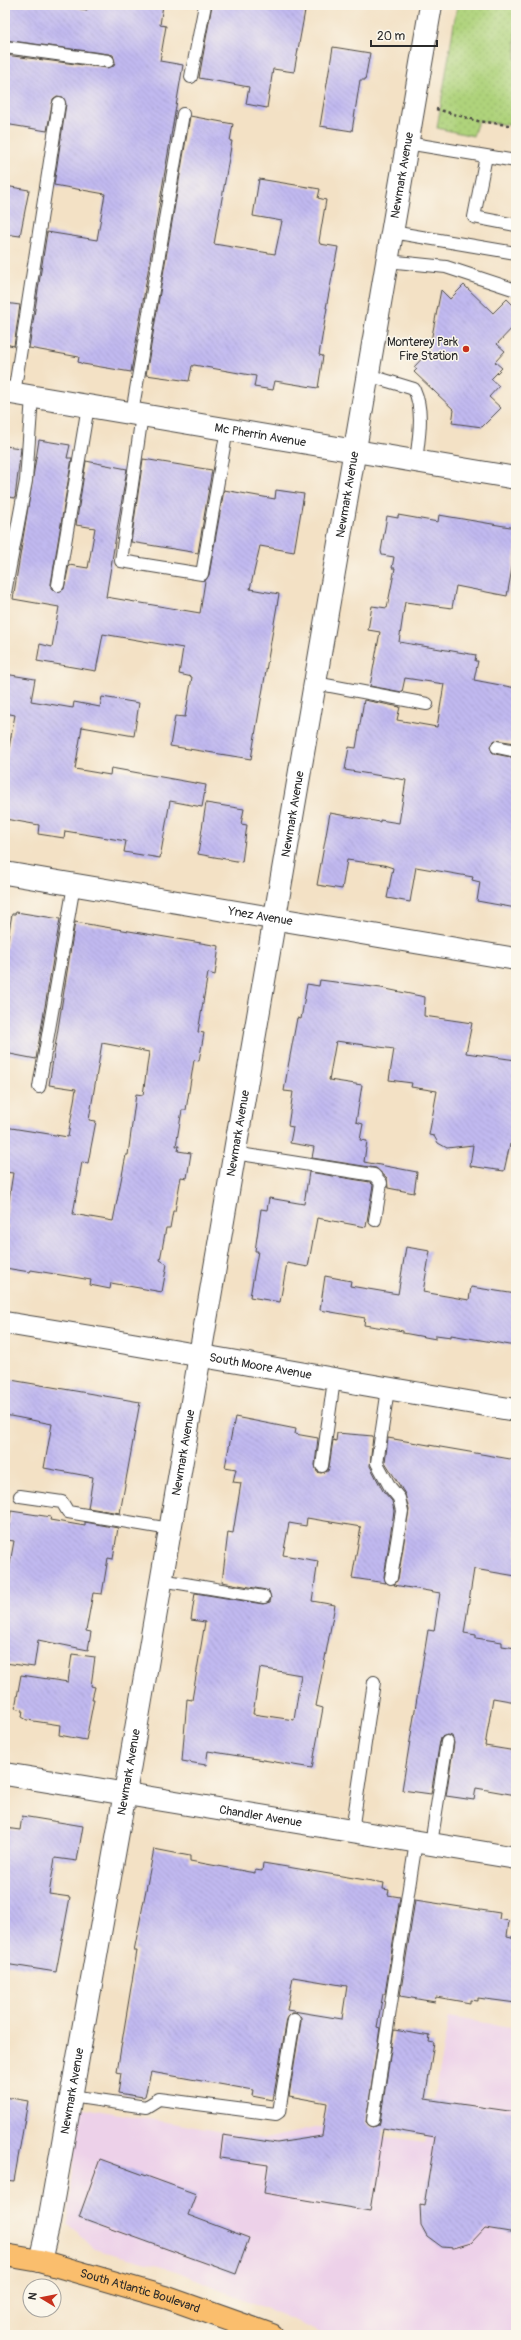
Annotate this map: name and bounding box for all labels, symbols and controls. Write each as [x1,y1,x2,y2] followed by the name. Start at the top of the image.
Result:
[371,22,437,48] scale bar
[377,29,406,44] text: 20 m
[387,131,417,220] street label: Newmark Avenue
[387,335,458,364] place label: Monterey Park Fire Station
[461,344,471,354] marker: Monterey Park Fire Station
[214,420,307,450] street label: Mc Pherrin Avenue
[332,450,362,539] street label: Newmark Avenue
[278,770,307,858] street label: Newmark Avenue
[226,903,294,929] street label: Ynez Avenue
[223,1089,253,1178] street label: Newmark Avenue
[208,1350,313,1382] street label: South Moore Avenue
[169,1408,198,1497] street label: Newmark Avenue
[114,1728,143,1816] street label: Newmark Avenue
[218,1802,303,1830] street label: Chandler Avenue
[57,2047,87,2135] street label: Newmark Avenue
[78,2265,202,2316] street label: South Atlantic Boulevard
[22,2278,62,2318] north arrow
[26,2291,40,2301] text: N

